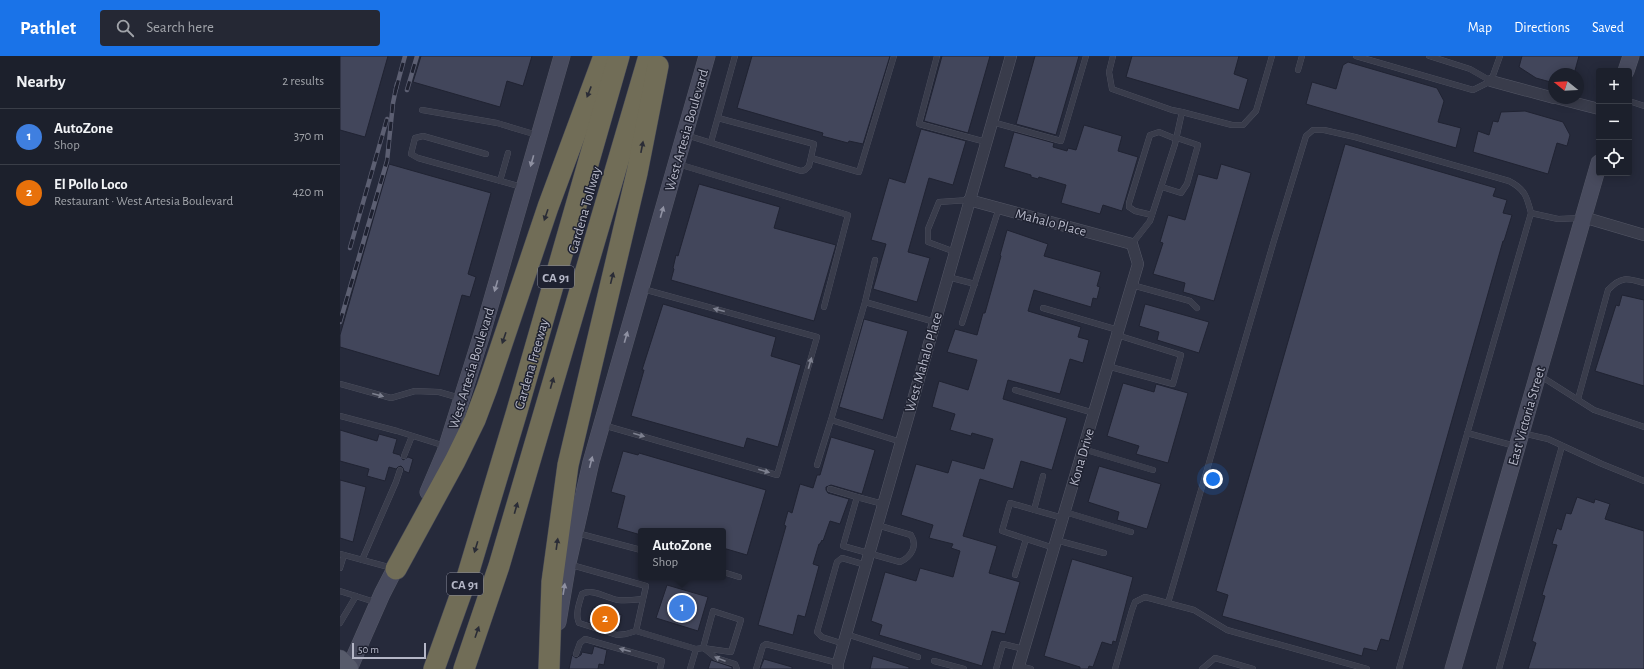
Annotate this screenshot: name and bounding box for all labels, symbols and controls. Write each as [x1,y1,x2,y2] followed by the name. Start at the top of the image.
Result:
[100,10,380,46] search box
[114,17,136,39] icon: search
[20,19,76,38] text: Pathlet
[146,20,214,35] text: Search here
[1468,21,1492,35] text: Map
[1514,21,1570,35] text: Directions
[1592,21,1624,35] text: Saved
[663,68,711,193] street label: West Artesia Boulevard
[1548,68,1584,104] north arrow
[1596,68,1632,176] map controls
[1596,68,1632,104] button: +
[16,73,66,90] text: Nearby
[282,75,324,88] text: 2 results
[586,87,592,99] one-way arrow
[1596,104,1632,140] button: −
[54,121,113,136] text: AutoZone
[27,130,31,143] text: 1
[294,130,324,143] text: 370 m
[54,139,80,152] text: Shop
[1596,140,1632,176] button: locate
[640,141,646,153] one-way arrow
[529,155,535,167] one-way arrow
[566,165,604,255] street label: Gardena Tollway
[54,177,128,192] text: El Pollo Loco
[26,186,32,199] text: 2
[292,186,324,199] text: 420 m
[54,195,233,208] text: Restaurant · West Artesia Boulevard
[659,206,665,218] one-way arrow
[1014,207,1088,239] street label: Mahalo Place
[542,209,548,221] one-way arrow
[538,266,574,288] road number: CA 91
[610,272,616,284] one-way arrow
[493,280,499,292] one-way arrow
[447,306,497,431] street label: West Artesia Boulevard
[712,306,725,312] one-way arrow
[903,311,945,414] street label: West Mahalo Place
[512,318,552,411] street label: Gardena Freeway
[623,331,629,343] one-way arrow
[501,332,507,344] one-way arrow
[807,357,813,369] one-way arrow
[1506,365,1548,467] street label: East Victoria Street
[550,377,556,390] one-way arrow
[372,392,384,398] one-way arrow
[1067,427,1097,488] street label: Kona Drive
[633,432,645,438] one-way arrow
[588,456,594,468] one-way arrow
[758,468,770,474] one-way arrow
[1203,469,1223,489] your location
[513,502,519,514] one-way arrow
[638,528,726,580] popup
[554,538,560,550] one-way arrow
[652,538,712,553] text: AutoZone
[473,542,479,554] one-way arrow
[652,556,678,569] text: Shop
[447,573,483,595] road number: CA 91
[561,583,567,595] one-way arrow
[669,593,695,623] pin: 1
[592,604,618,634] pin: 2
[474,626,480,638] one-way arrow
[352,641,426,660] scale bar
[358,644,379,655] text: 50 m
[618,647,630,653] one-way arrow
[715,656,726,662] one-way arrow

